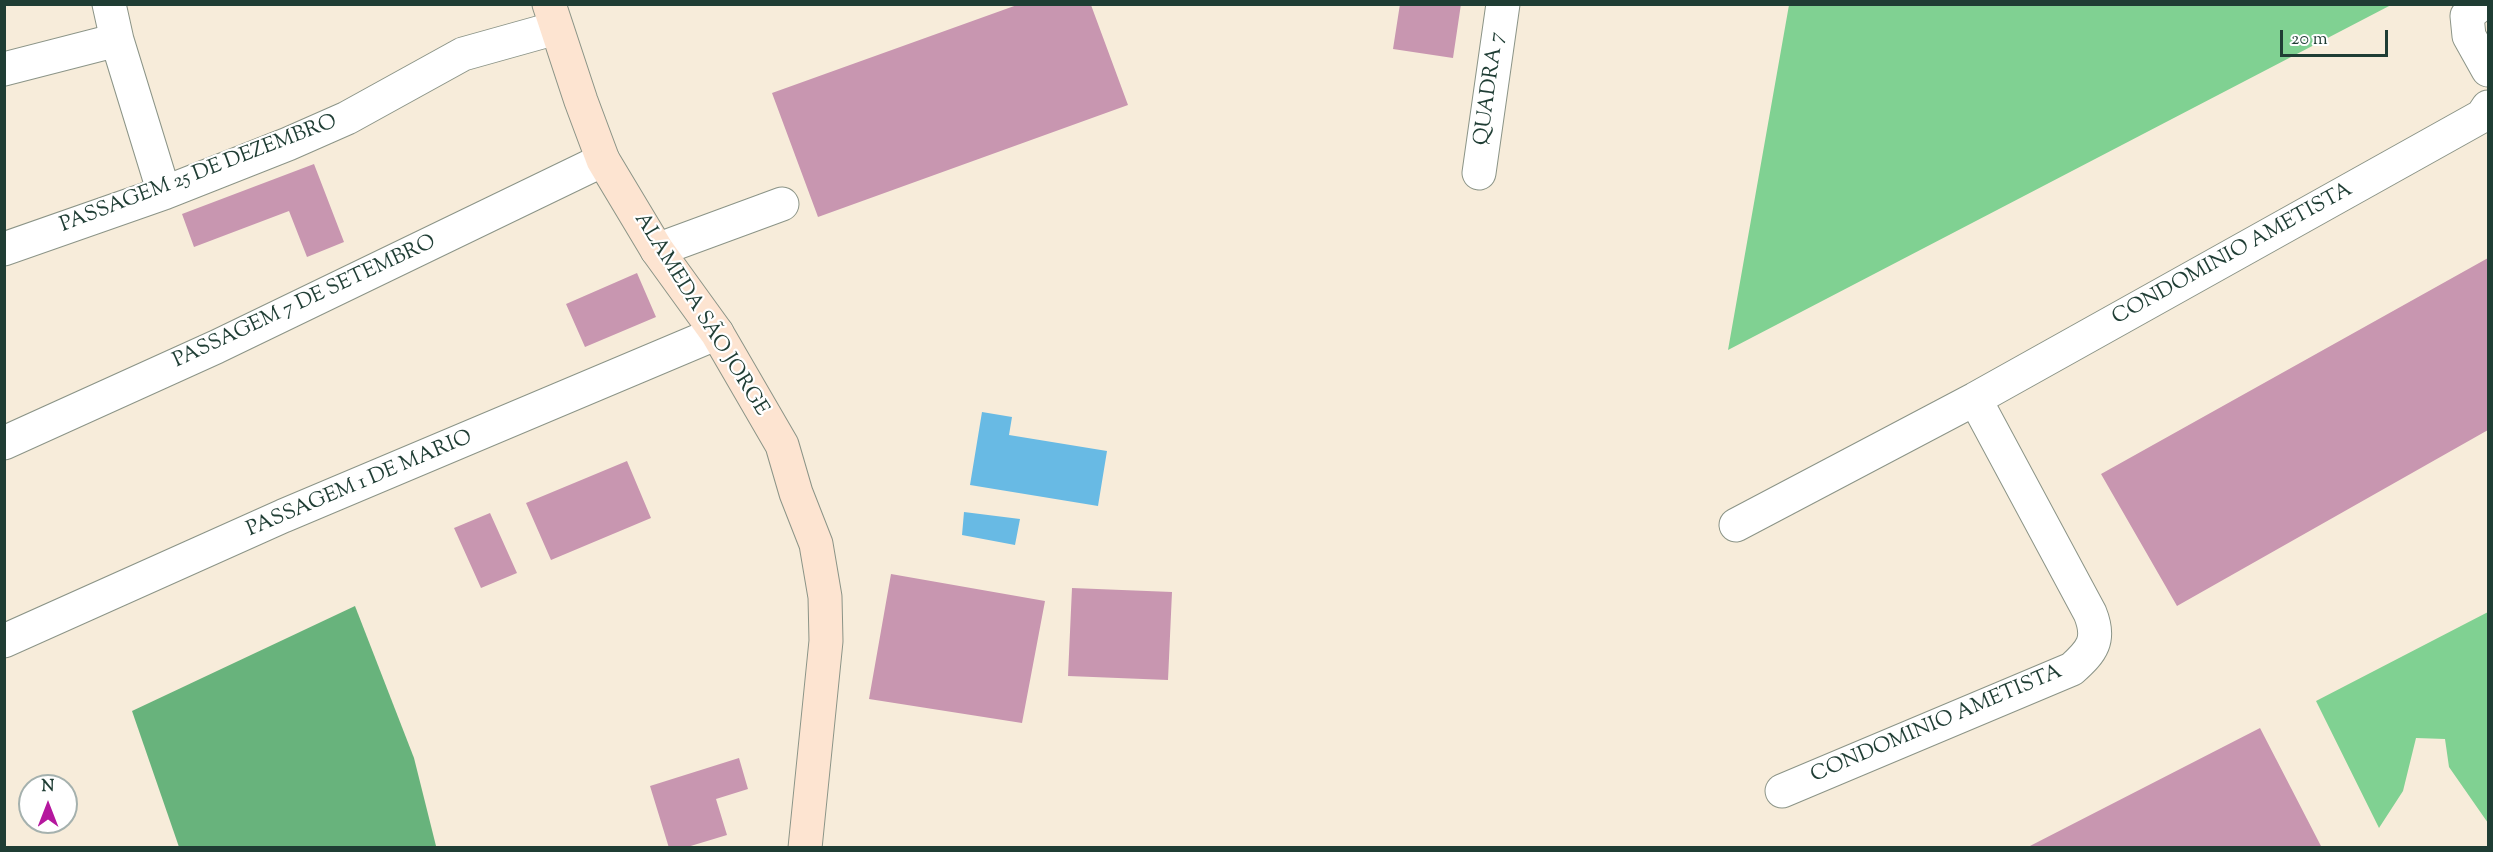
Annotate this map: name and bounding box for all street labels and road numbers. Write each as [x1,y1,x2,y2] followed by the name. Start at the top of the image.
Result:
[1471,31,1511,147] street label: QUADRA 7
[57,110,341,240] street label: PASSAGEM 25 DE DEZEMBRO
[2108,178,2358,332] street label: CONDOMINIO AMETISTA
[627,209,773,421] street label: ALAMEDA SÃO JORGE
[170,231,440,375] street label: PASSAGEM 7 DE SETEMBRO
[244,426,476,544] street label: PASSAGEM 1 DE MARIO
[1807,660,2067,790] street label: CONDOMINIO AMETISTA

